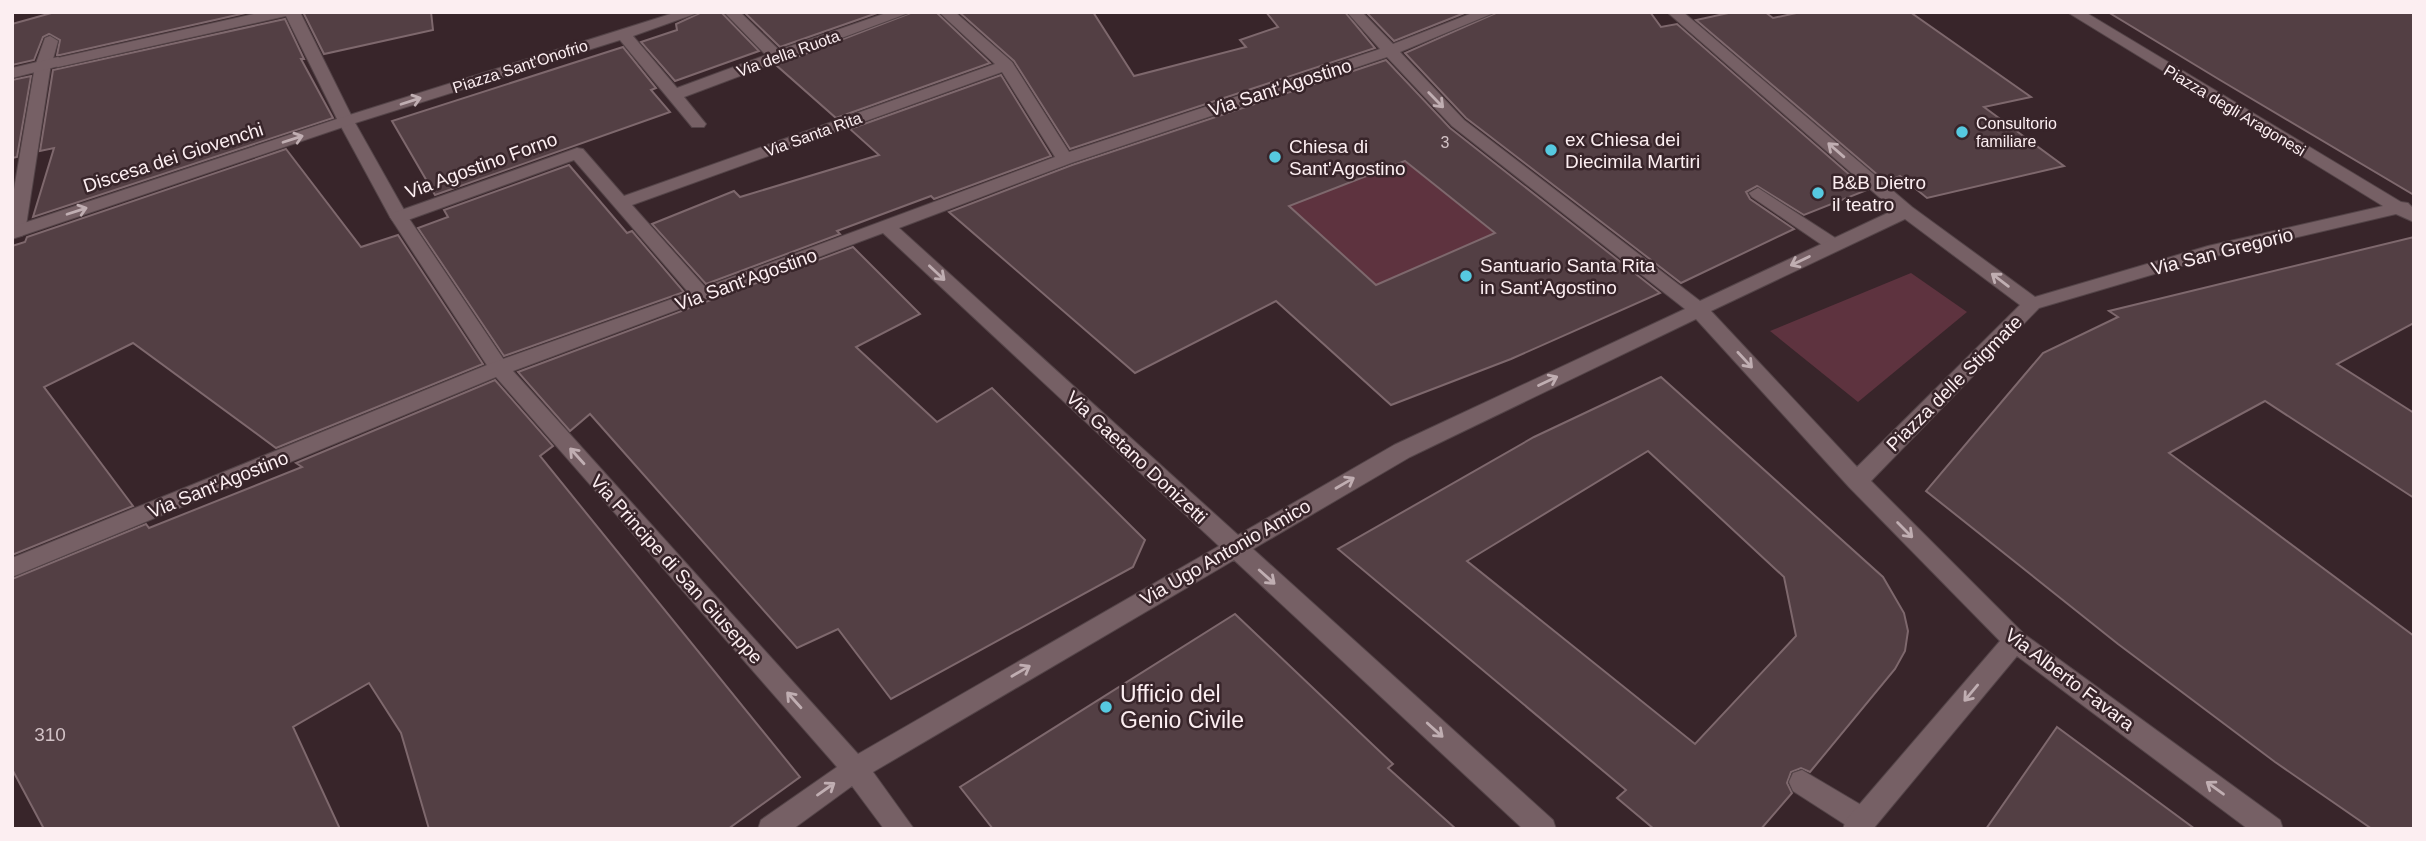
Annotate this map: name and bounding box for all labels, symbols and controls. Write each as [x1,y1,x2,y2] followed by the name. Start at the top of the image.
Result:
[734,27,842,80] street label: Via della Ruota
[451,37,590,96] street label: Piazza Sant'Onofrio
[1206,54,1354,120] street label: Via Sant'Agostino
[2161,61,2309,159] street label: Piazza degli Aragonesi
[1428,92,1445,109] one-way arrow
[400,93,422,106] one-way arrow
[762,109,864,160] street label: Via Santa Rita
[1976,115,2057,150] place label: Consultorio familiare
[81,118,266,197] street label: Discesa dei Giovenchi
[1954,124,1970,140] marker: Consultorio familiare
[402,128,560,203] street label: Via Agostino Forno
[1565,129,1700,172] place label: ex Chiesa dei Diecimila Martiri
[281,132,303,144] one-way arrow
[1441,134,1450,151] house number: 3
[1289,136,1406,179] place label: Chiesa di Sant'Agostino
[1543,142,1559,158] marker: ex Chiesa dei Diecimila Martiri
[1827,142,1845,158] one-way arrow
[1267,149,1283,165] marker: Chiesa di Sant'Agostino
[1832,172,1926,215] place label: B&B Dietro il teatro
[1810,185,1826,201] marker: B&B Dietro il teatro
[66,204,88,217] one-way arrow
[2149,224,2295,279] street label: Via San Gregorio
[673,244,820,315] street label: Via Sant'Agostino
[1480,255,1656,298] place label: Santuario Santa Rita in Sant'Agostino
[1790,255,1811,269] one-way arrow
[928,265,946,281] one-way arrow
[1458,268,1474,284] marker: Santuario Santa Rita in Sant'Agostino
[1991,273,2010,288] one-way arrow
[1882,311,2026,455] street label: Piazza delle Stigmate
[1737,351,1753,369] one-way arrow
[1537,374,1558,388] one-way arrow
[1062,387,1211,528] street label: Via Gaetano Donizetti
[145,447,291,522] street label: Via Sant'Agostino
[569,448,585,466] one-way arrow
[586,471,767,668] street label: Via Principe di San Giuseppe
[1334,476,1354,490] one-way arrow
[1136,495,1314,610] street label: Via Ugo Antonio Amico
[1896,521,1913,538] one-way arrow
[1258,569,1276,585] one-way arrow
[2001,624,2139,735] street label: Via Alberto Favara
[1011,664,1031,678] one-way arrow
[1120,681,1244,733] place label: Ufficio del Genio Civile
[1963,684,1979,702] one-way arrow
[786,691,802,709] one-way arrow
[1098,699,1114,715] marker: Ufficio del Genio Civile
[1426,722,1444,738] one-way arrow
[34,724,66,745] house number: 310
[2206,781,2225,796] one-way arrow
[816,782,835,796] one-way arrow

